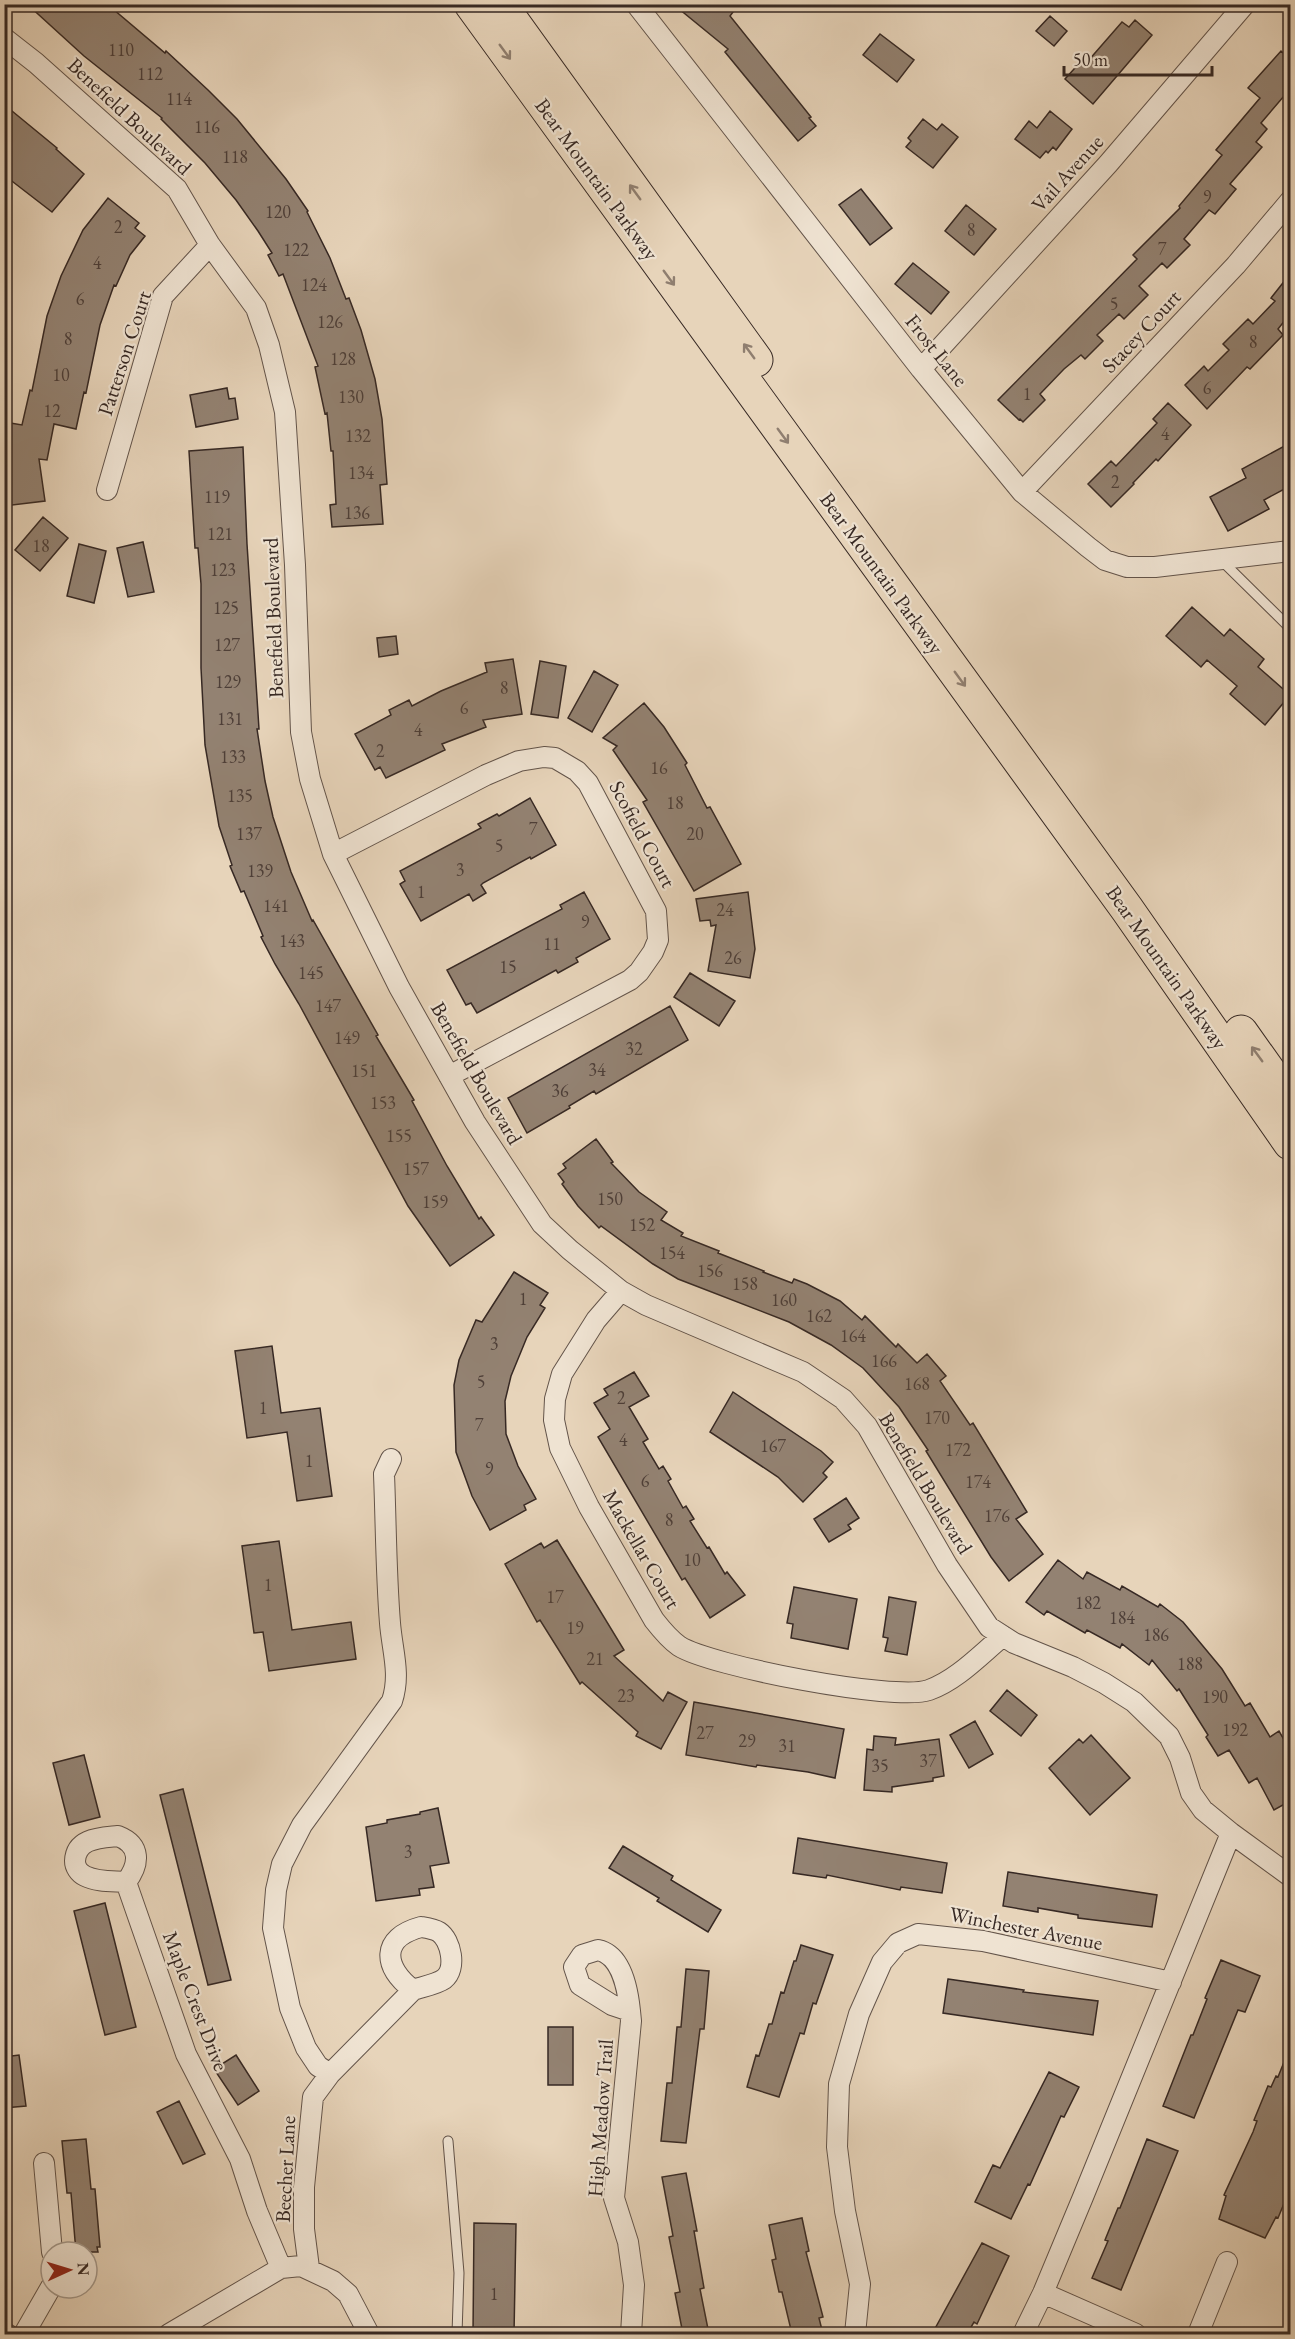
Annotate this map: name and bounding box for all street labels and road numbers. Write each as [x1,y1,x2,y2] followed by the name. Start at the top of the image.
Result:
[62,51,198,181] street label: Benefield Boulevard
[529,93,665,266] street label: Bear Mountain Parkway
[1025,129,1109,217] street label: Vail Avenue
[1096,283,1187,378] street label: Stacey Court
[91,287,157,419] street label: Patterson Court
[900,308,974,392] street label: Frost Lane
[814,487,950,660] street label: Bear Mountain Parkway
[257,537,289,699] street label: Benefield Boulevard
[604,776,683,892] street label: Scofield Court
[1100,880,1234,1055] street label: Bear Mountain Parkway
[425,997,529,1150] street label: Benefield Boulevard
[873,1407,979,1559] street label: Benefield Boulevard
[597,1485,687,1614] street label: Mackellar Court
[947,1900,1105,1956] street label: Winchester Avenue
[157,1927,235,2075] street label: Maple Crest Drive
[581,2038,619,2198] street label: High Meadow Trail
[269,2115,301,2223] street label: Beecher Lane

